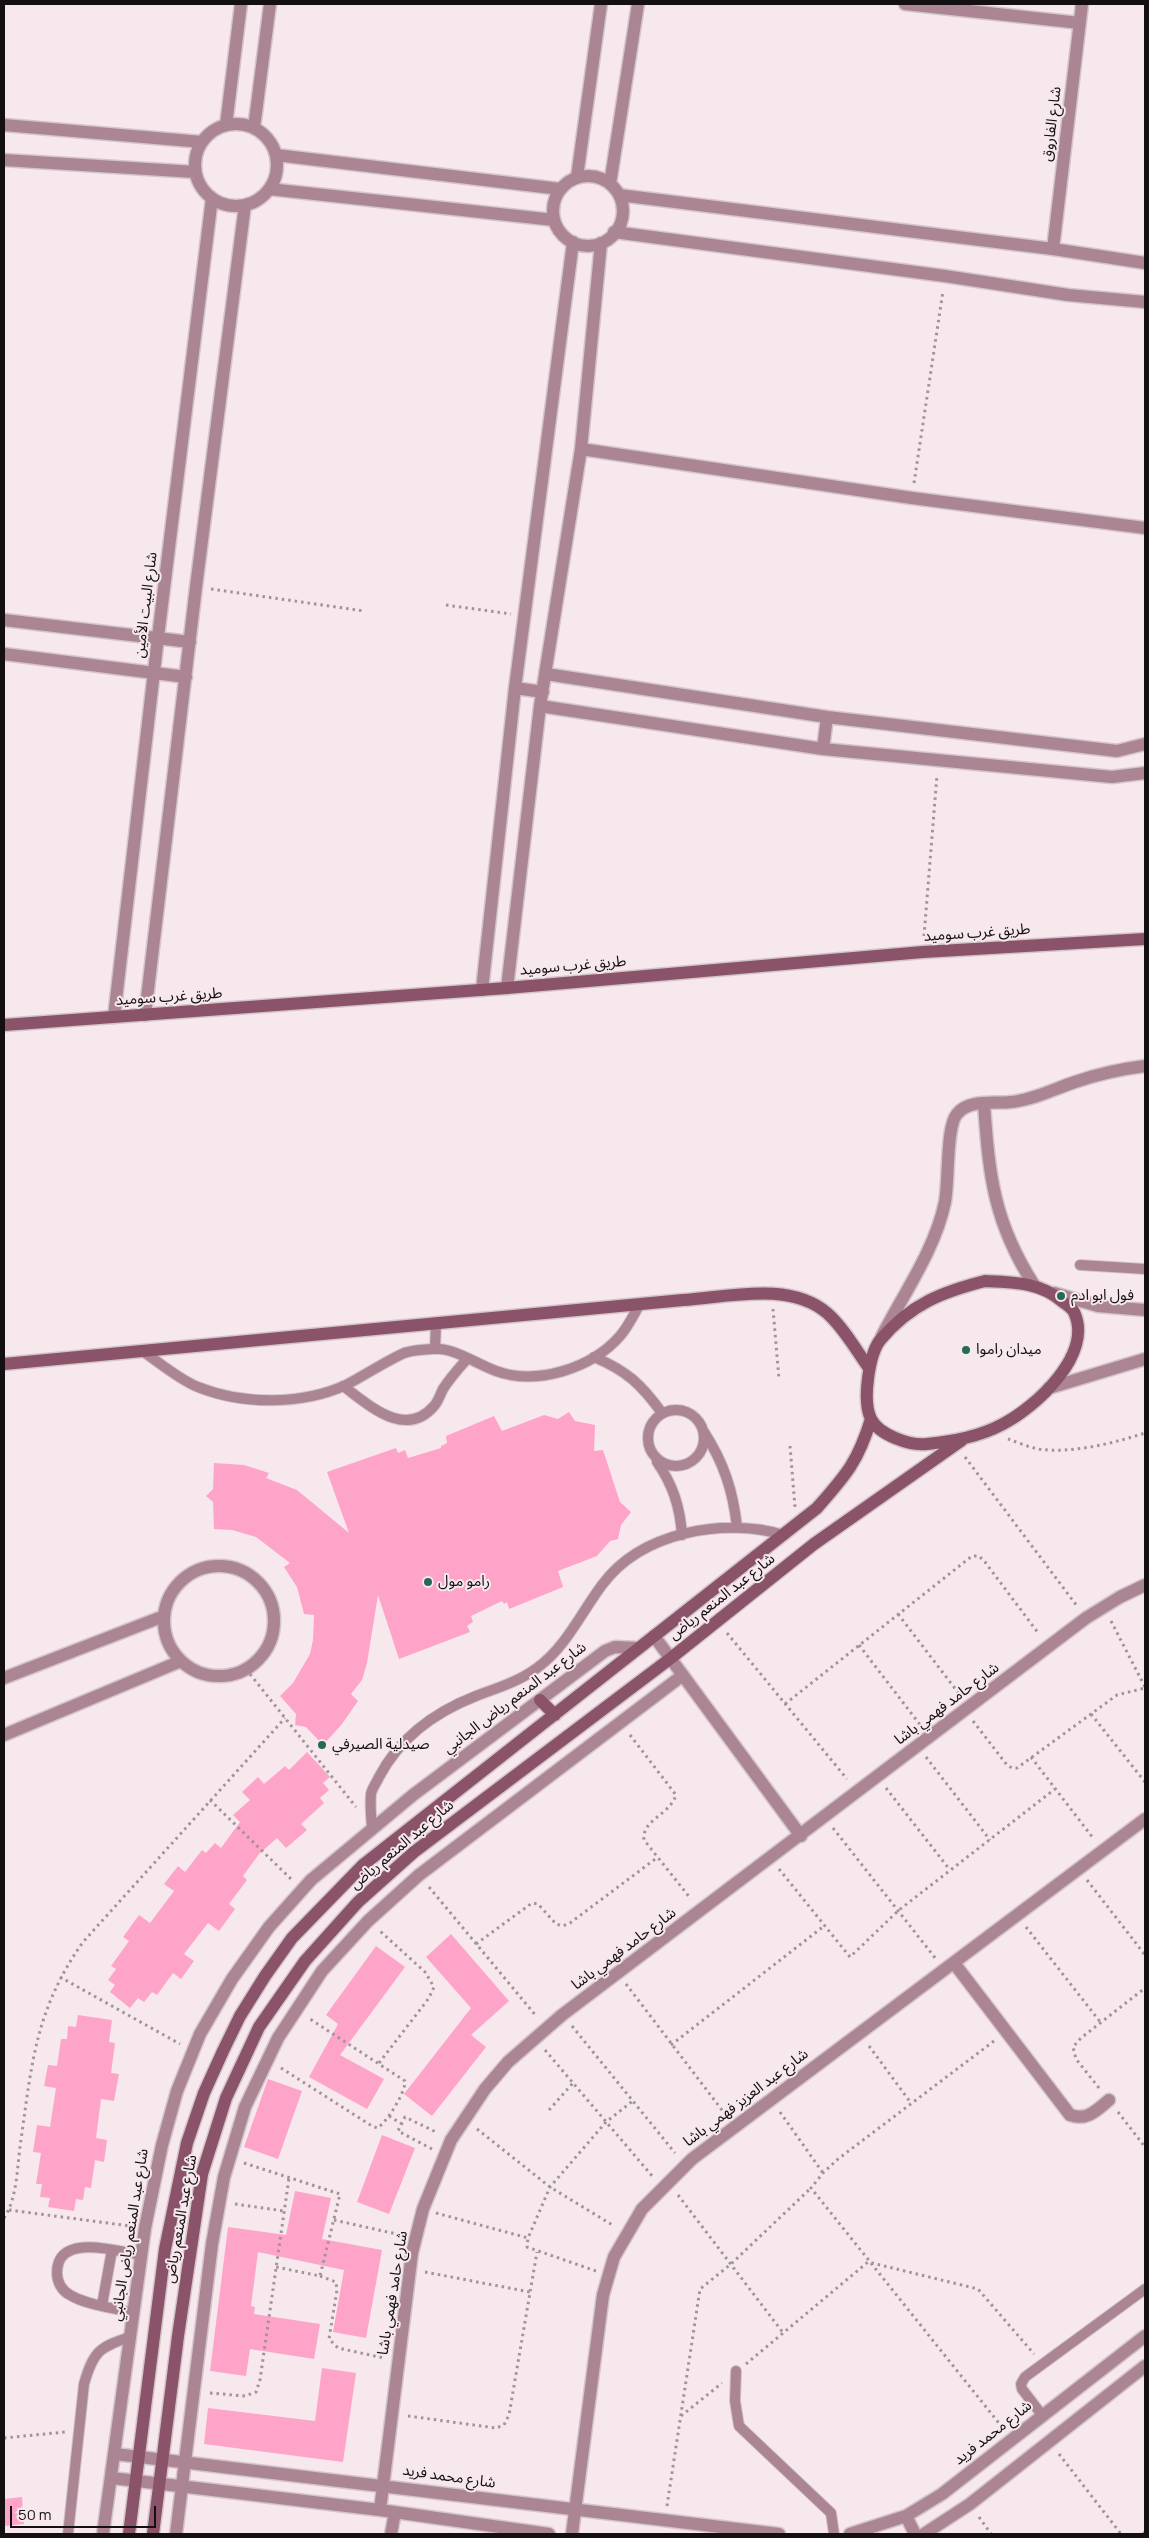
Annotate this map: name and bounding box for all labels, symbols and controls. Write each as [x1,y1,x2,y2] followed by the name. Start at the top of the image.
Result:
[1038,86,1066,162] street label: شارع الفاروق
[131,551,161,659] street label: شارع البيت الأمين
[923,920,1031,946] street label: طريق غرب سوميد
[519,952,627,980] street label: طريق غرب سوميد
[115,984,223,1010] street label: طريق غرب سوميد
[1071,1287,1134,1305] place label: فول ابو ادم
[1055,1290,1067,1302] marker: فول ابو ادم
[976,1341,1042,1359] place label: ميدان راموا
[960,1344,972,1356] marker: ميدان راموا
[665,1550,779,1644] street label: شارع عبد المنعم رياض
[438,1573,490,1591] place label: رامو مول
[422,1576,434,1588] marker: رامو مول
[440,1638,590,1758] street label: شارع عبد المنعم رياض الجانبي
[891,1659,1003,1749] street label: شارع حامد فهمي باشا
[332,1736,429,1754] place label: صيدلية الصيرفي
[316,1739,328,1751] marker: صيدلية الصيرفي
[346,1796,458,1894] street label: شارع عبد المنعم رياض
[568,1904,680,1994] street label: شارع حامد فهمي باشا
[680,2045,812,2151] street label: شارع عبد العزيز فهمي باشا
[107,2147,153,2323] street label: شارع عبد المنعم رياض الجانبي
[161,2153,201,2285] street label: شارع عبد المنعم رياض
[374,2229,412,2357] street label: شارع حامد فهمي باشا
[950,2397,1036,2469] street label: شارع محمد فريد
[401,2462,497,2492] street label: شارع محمد فريد
[12,2496,159,2528] scale bar
[18,2504,52,2525] text: 50 m

